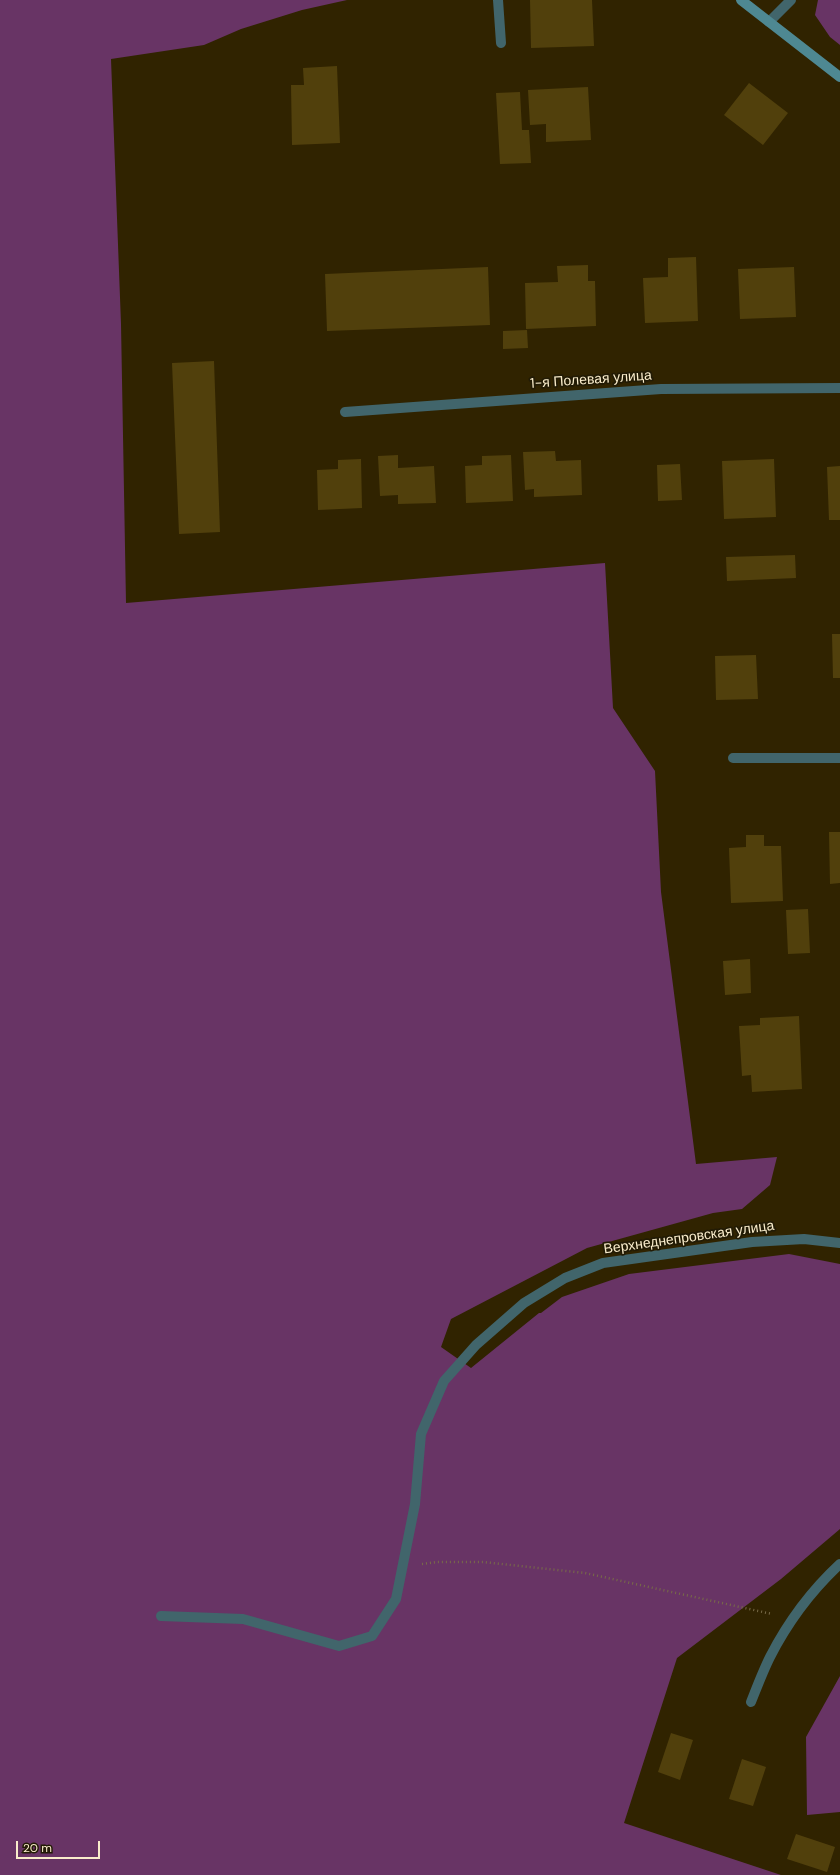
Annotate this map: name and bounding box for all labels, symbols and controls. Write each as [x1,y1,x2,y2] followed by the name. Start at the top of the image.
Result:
[530,367,652,393] street label: 1-я Полевая улица
[603,1218,775,1258] street label: Верхнеднепровская улица
[18,1833,102,1859] scale bar
[23,1840,52,1856] text: 20 m

